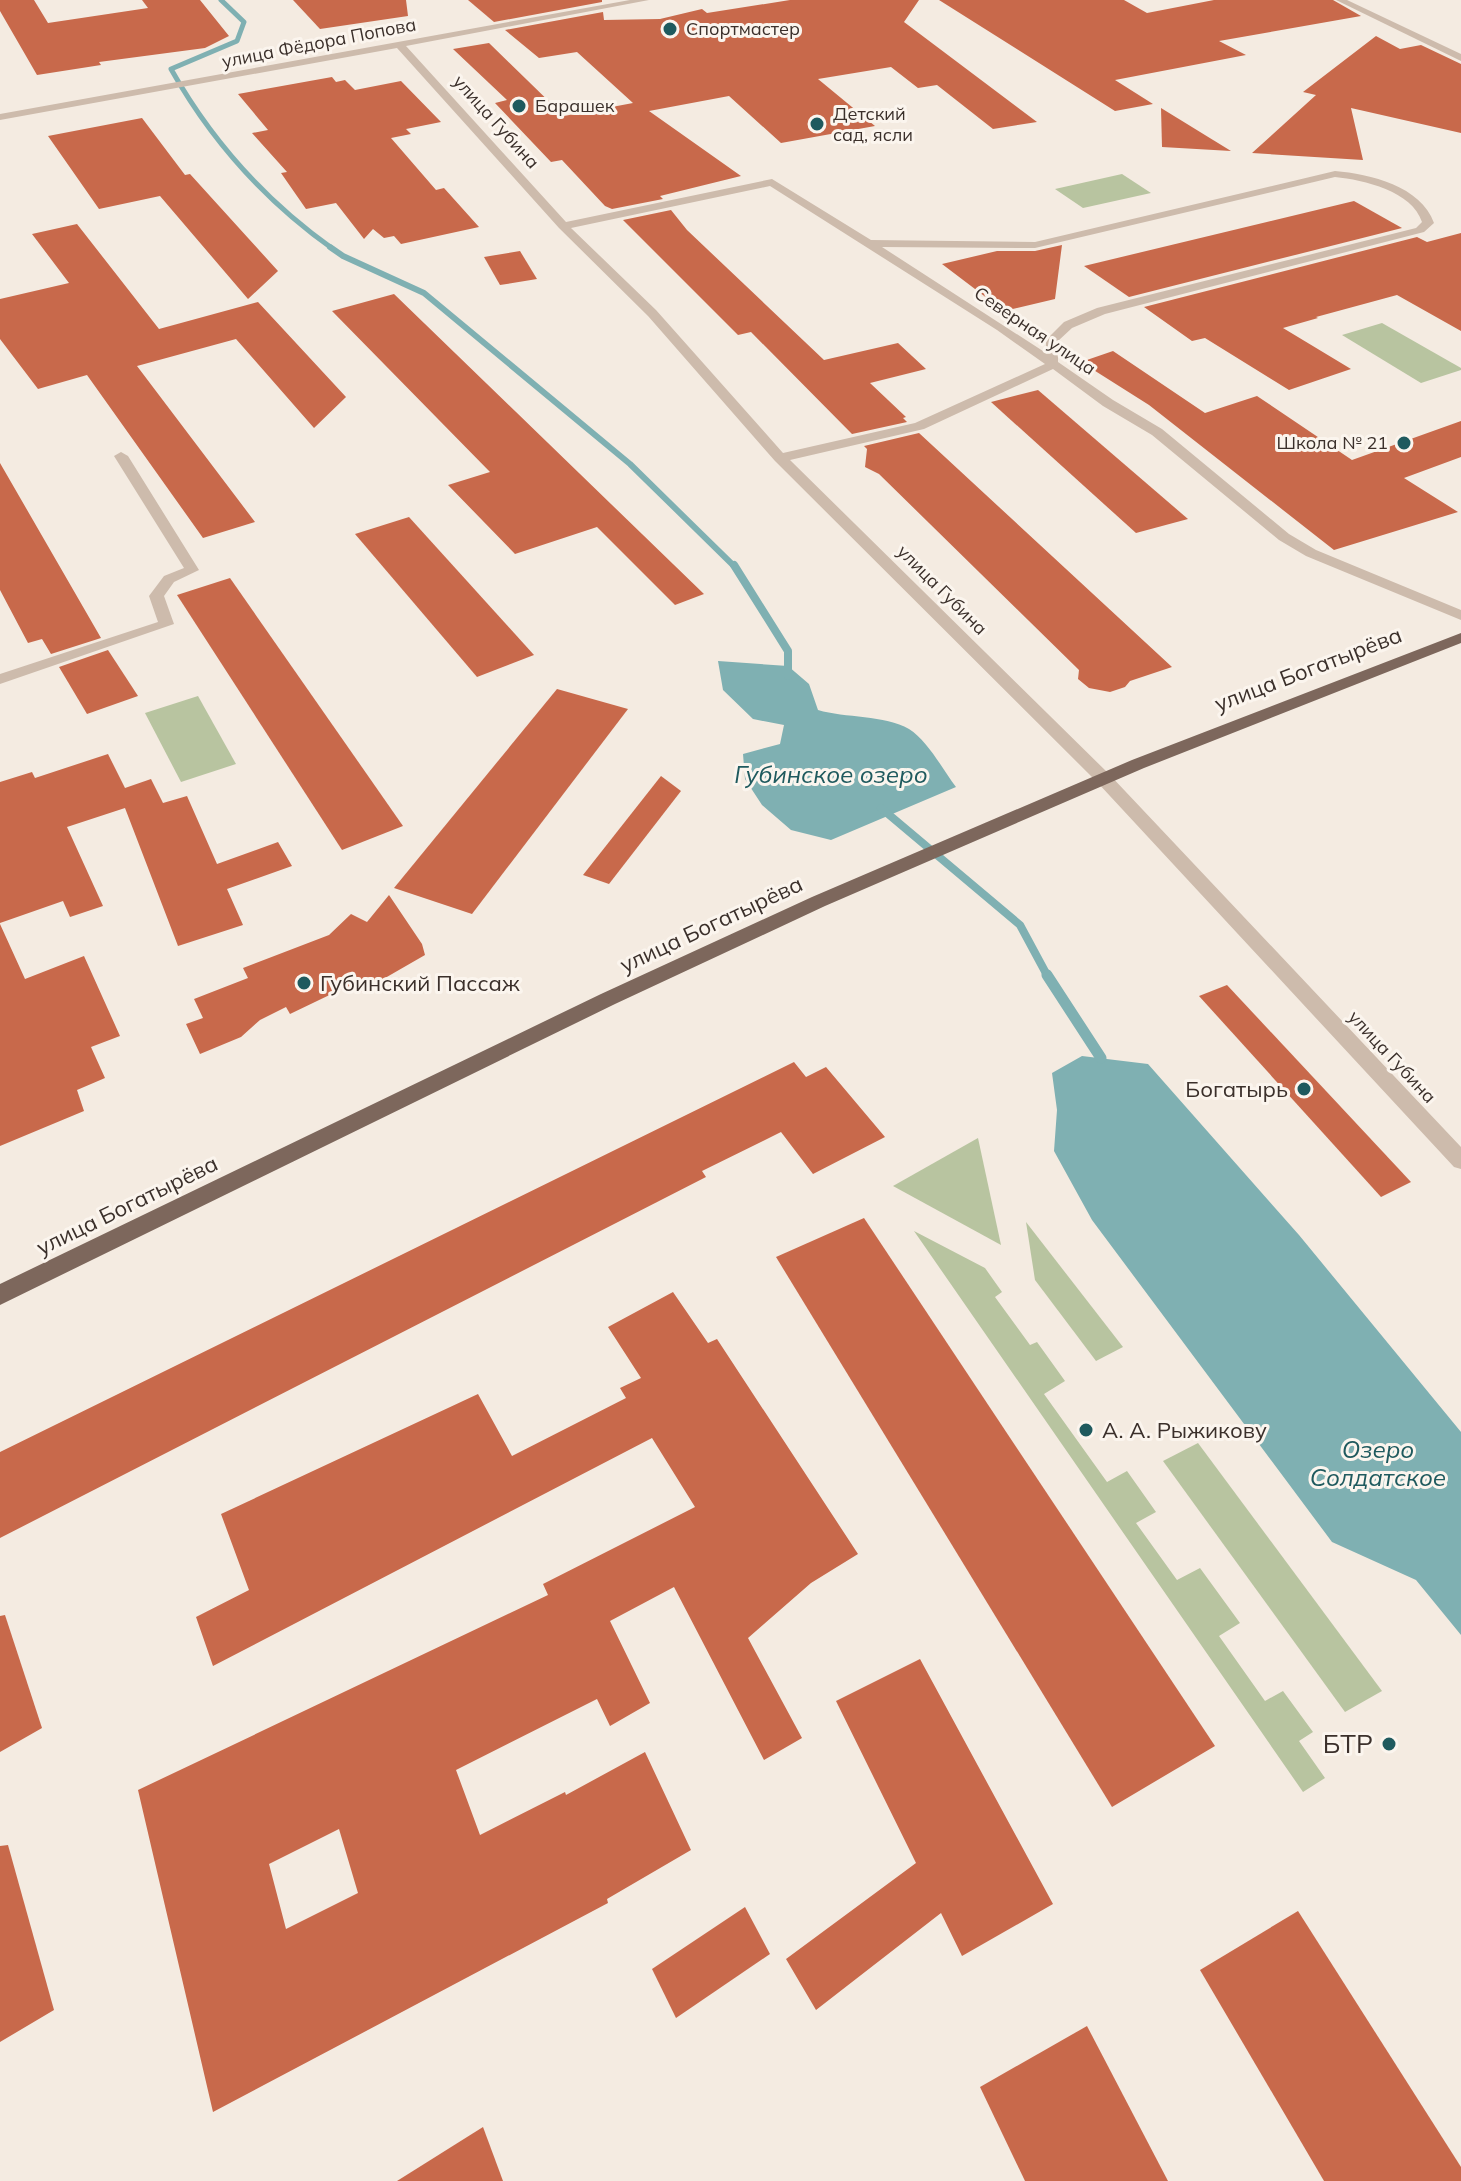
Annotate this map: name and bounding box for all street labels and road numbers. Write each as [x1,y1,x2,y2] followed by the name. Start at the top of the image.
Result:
[220,12,418,73] street label: улица Фёдора Попова
[448,70,544,173] street label: улица Губина
[970,281,1101,380] street label: Северная улица
[892,540,992,640] street label: улица Губина
[1210,620,1406,718] street label: улица Богатырёва
[615,869,807,979] street label: улица Богатырёва
[1344,1006,1441,1108] street label: улица Губина
[32,1149,222,1261] street label: улица Богатырёва

